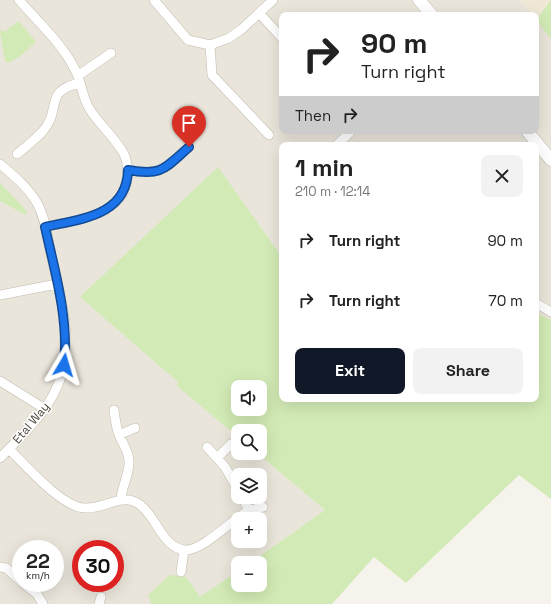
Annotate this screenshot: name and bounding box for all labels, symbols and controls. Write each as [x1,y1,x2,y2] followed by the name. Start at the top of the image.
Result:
[361,25,427,61] text: 90 m
[295,28,347,80] icon: right
[361,60,445,83] text: Turn right
[339,104,361,126] icon: right
[172,106,206,147] pin
[295,106,331,125] text: Then
[178,112,200,134] icon: arrive
[295,152,354,183] text: 1 min
[481,155,523,197] button: close
[295,183,370,200] text: 210 m · 12:14
[295,229,317,251] icon: right
[329,231,400,250] text: Turn right
[487,231,523,250] text: 90 m
[295,289,317,311] icon: right
[329,291,400,310] text: Turn right
[488,291,523,310] text: 70 m
[43,344,85,386] position arrow
[295,348,405,394] button: Exit
[413,348,523,394] button: Share
[231,380,267,592] map controls
[231,380,267,416] button: sound
[9,399,53,447] street label: Etal Way
[231,424,267,460] button: search
[231,468,267,504] button: layers
[231,512,267,548] button: +
[72,540,124,592] speed limit sign: 30
[26,548,50,574] text: 22
[231,556,267,592] button: −
[26,569,50,582] text: km/h

